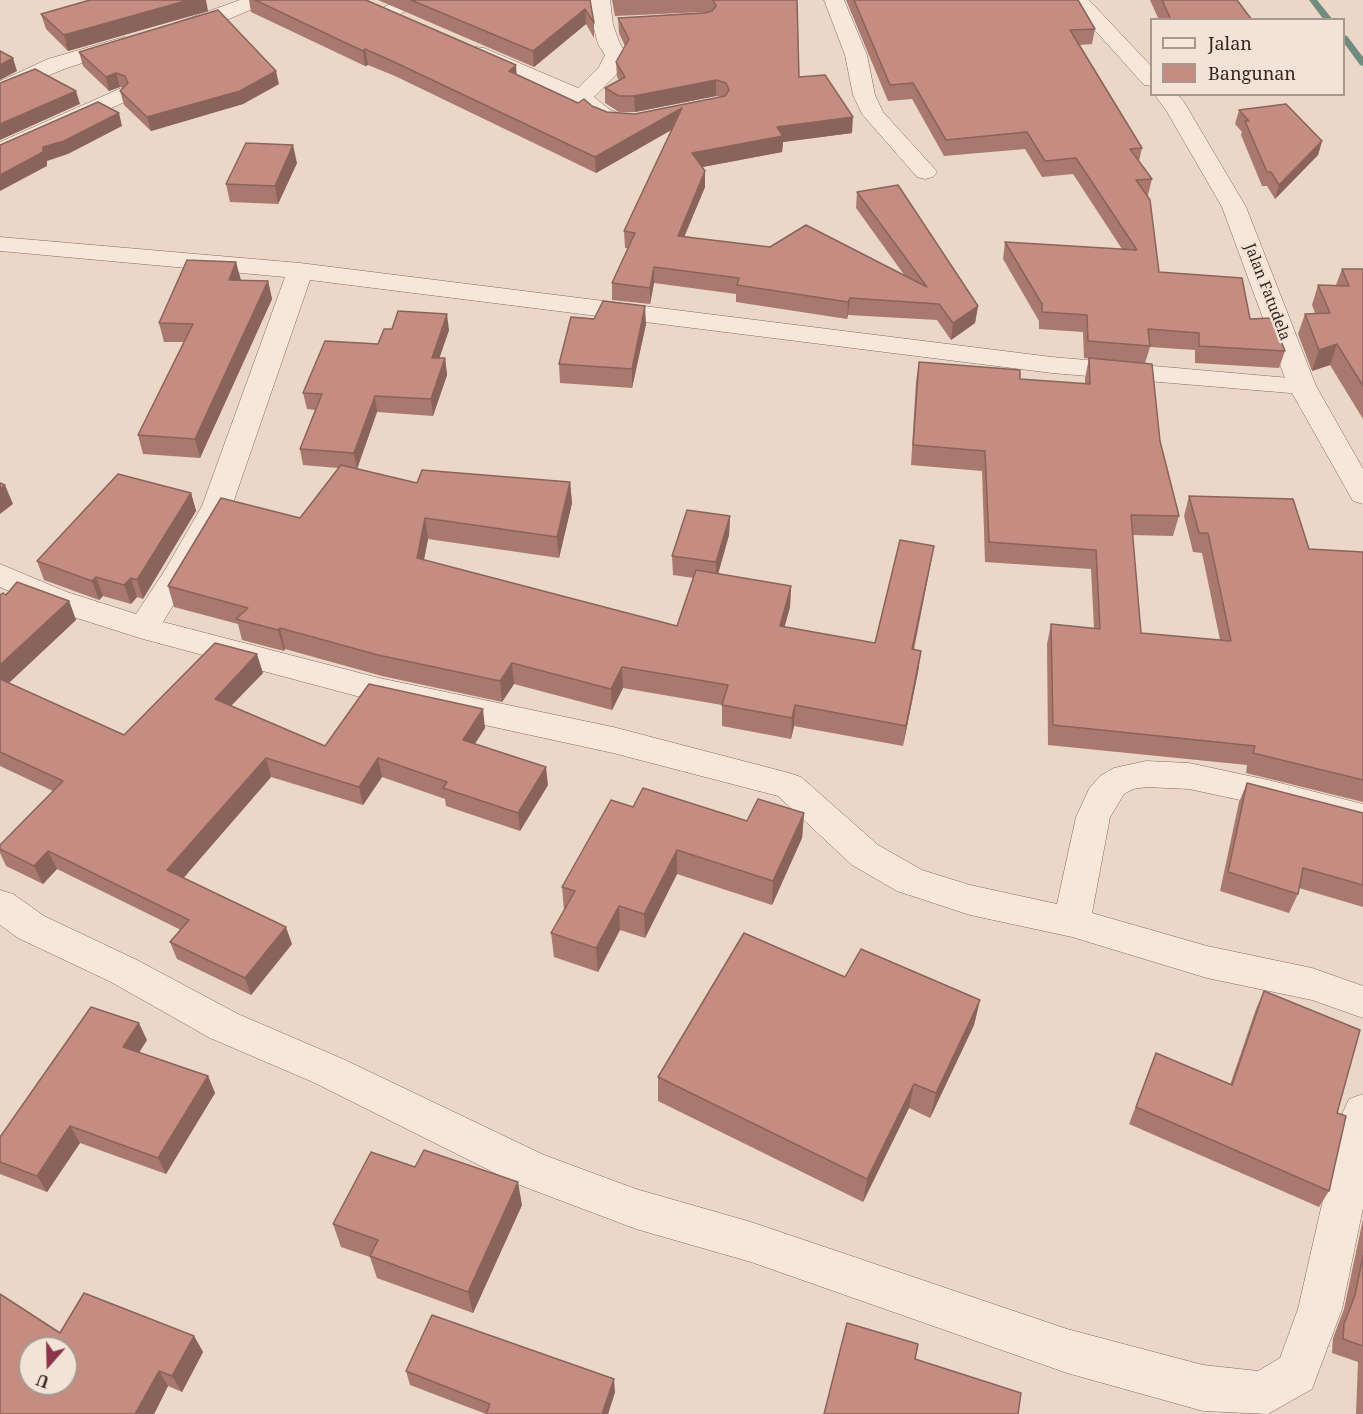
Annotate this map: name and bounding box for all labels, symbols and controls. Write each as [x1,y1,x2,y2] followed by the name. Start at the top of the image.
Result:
[1150,18,1345,96] legend
[1208,31,1252,55] text: Jalan
[1208,61,1296,85] text: Bangunan
[1240,241,1294,343] street label: Jalan Fatudela
[18,1336,78,1396] north arrow
[33,1369,52,1393] text: U

